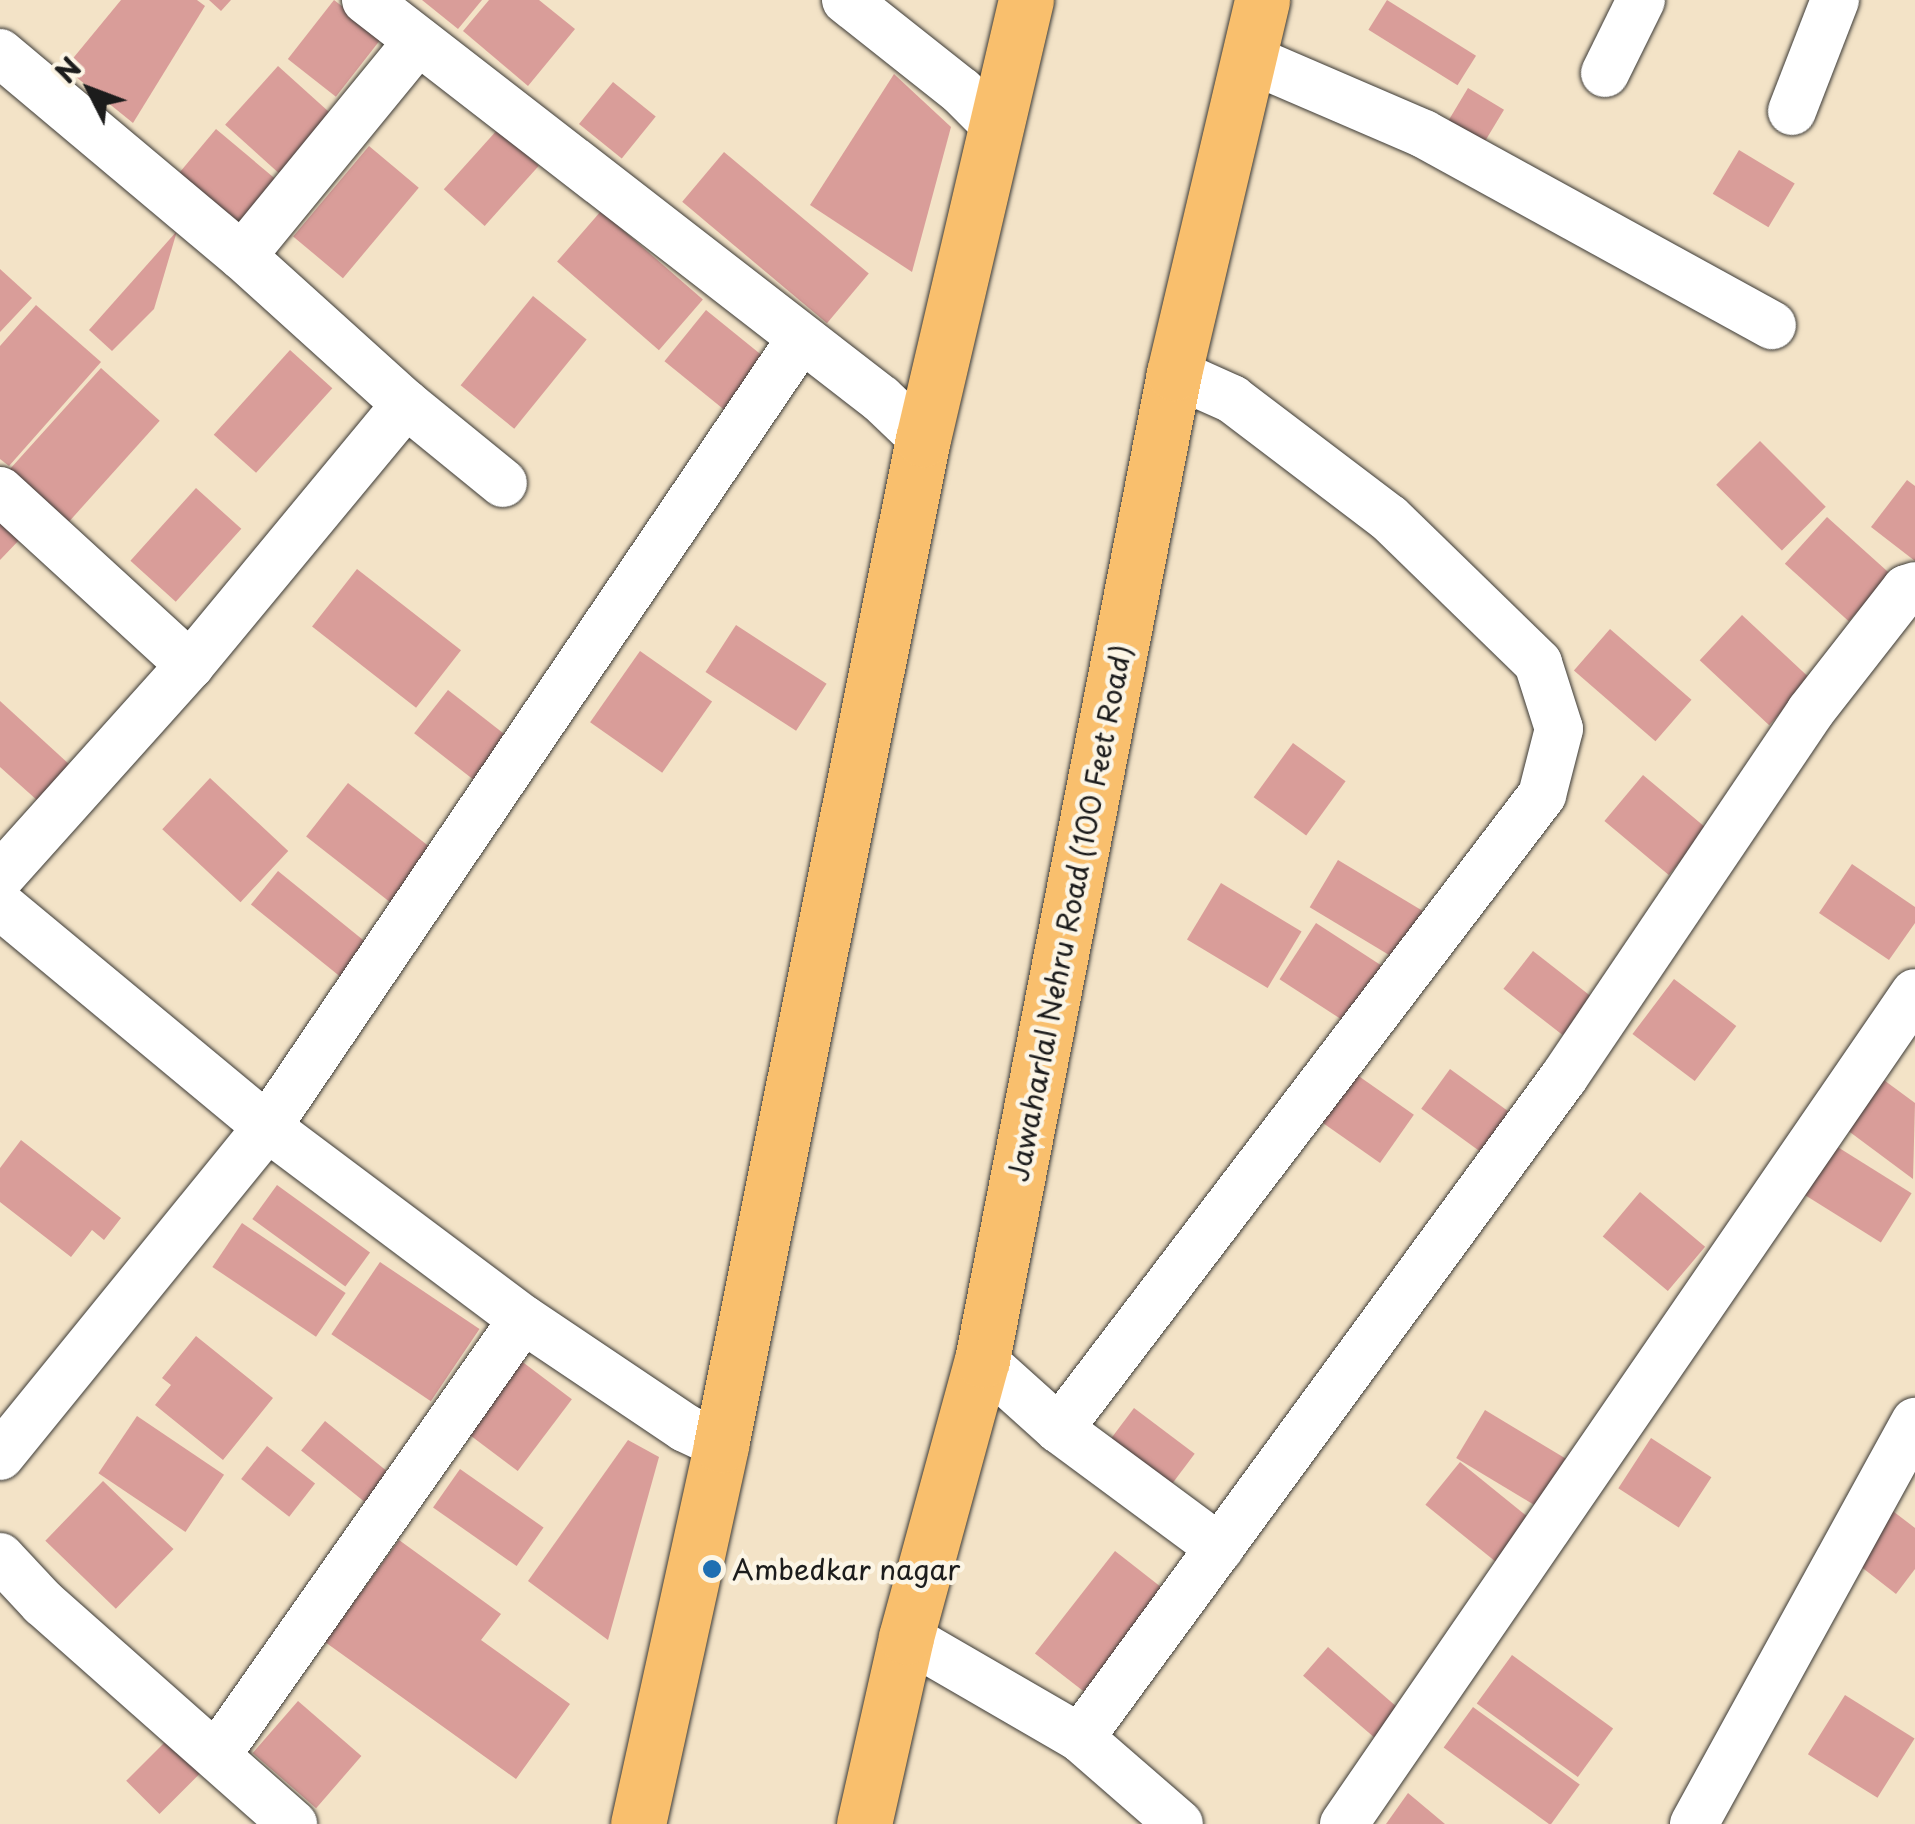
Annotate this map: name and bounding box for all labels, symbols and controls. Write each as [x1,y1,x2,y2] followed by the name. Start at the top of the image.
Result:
[40,40,140,140] north arrow
[44,47,91,92] text: N
[1000,640,1138,1186] street label: Jawaharlal Nehru Road (100 Feet Road)
[732,1552,962,1586] place label: Ambedkar nagar
[701,1558,723,1580] marker: Ambedkar nagar

